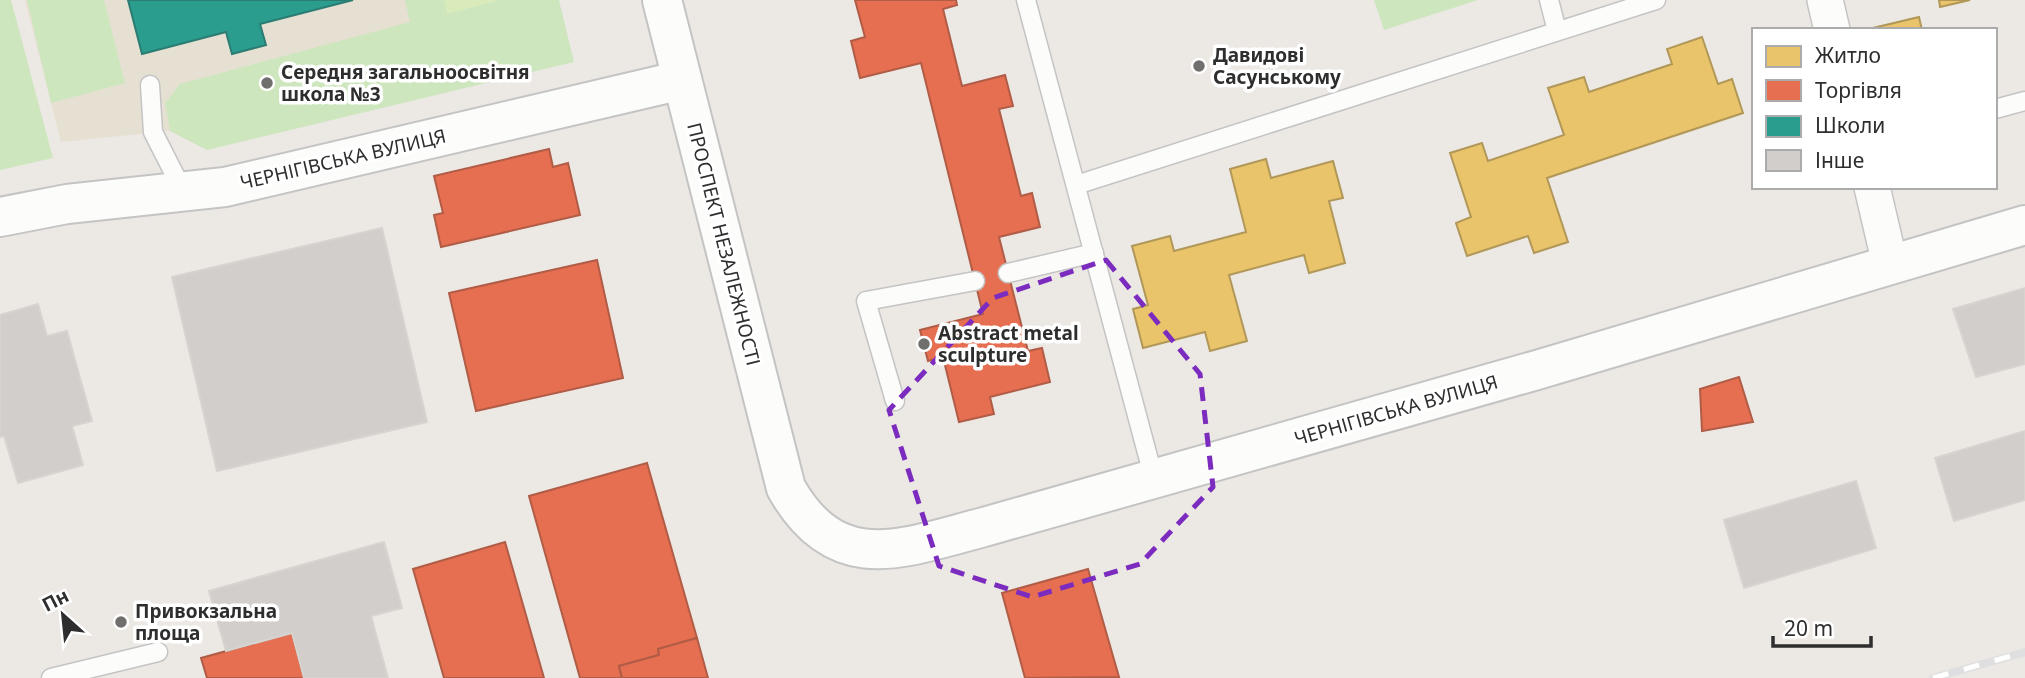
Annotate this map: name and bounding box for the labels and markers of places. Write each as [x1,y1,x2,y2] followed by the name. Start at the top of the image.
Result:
[1213,42,1341,90] place label: Давидові Сасунському
[1191,58,1207,74] marker: Давидові Сасунському
[281,59,530,107] place label: Середня загальноосвітня школа №3
[259,75,275,91] marker: Середня загальноосвітня школа №3
[938,320,1079,368] place label: Abstract metal sculpture
[916,336,932,352] marker: Abstract metal sculpture
[135,598,277,646] place label: Привокзальна площа
[113,614,129,630] marker: Привокзальна площа

